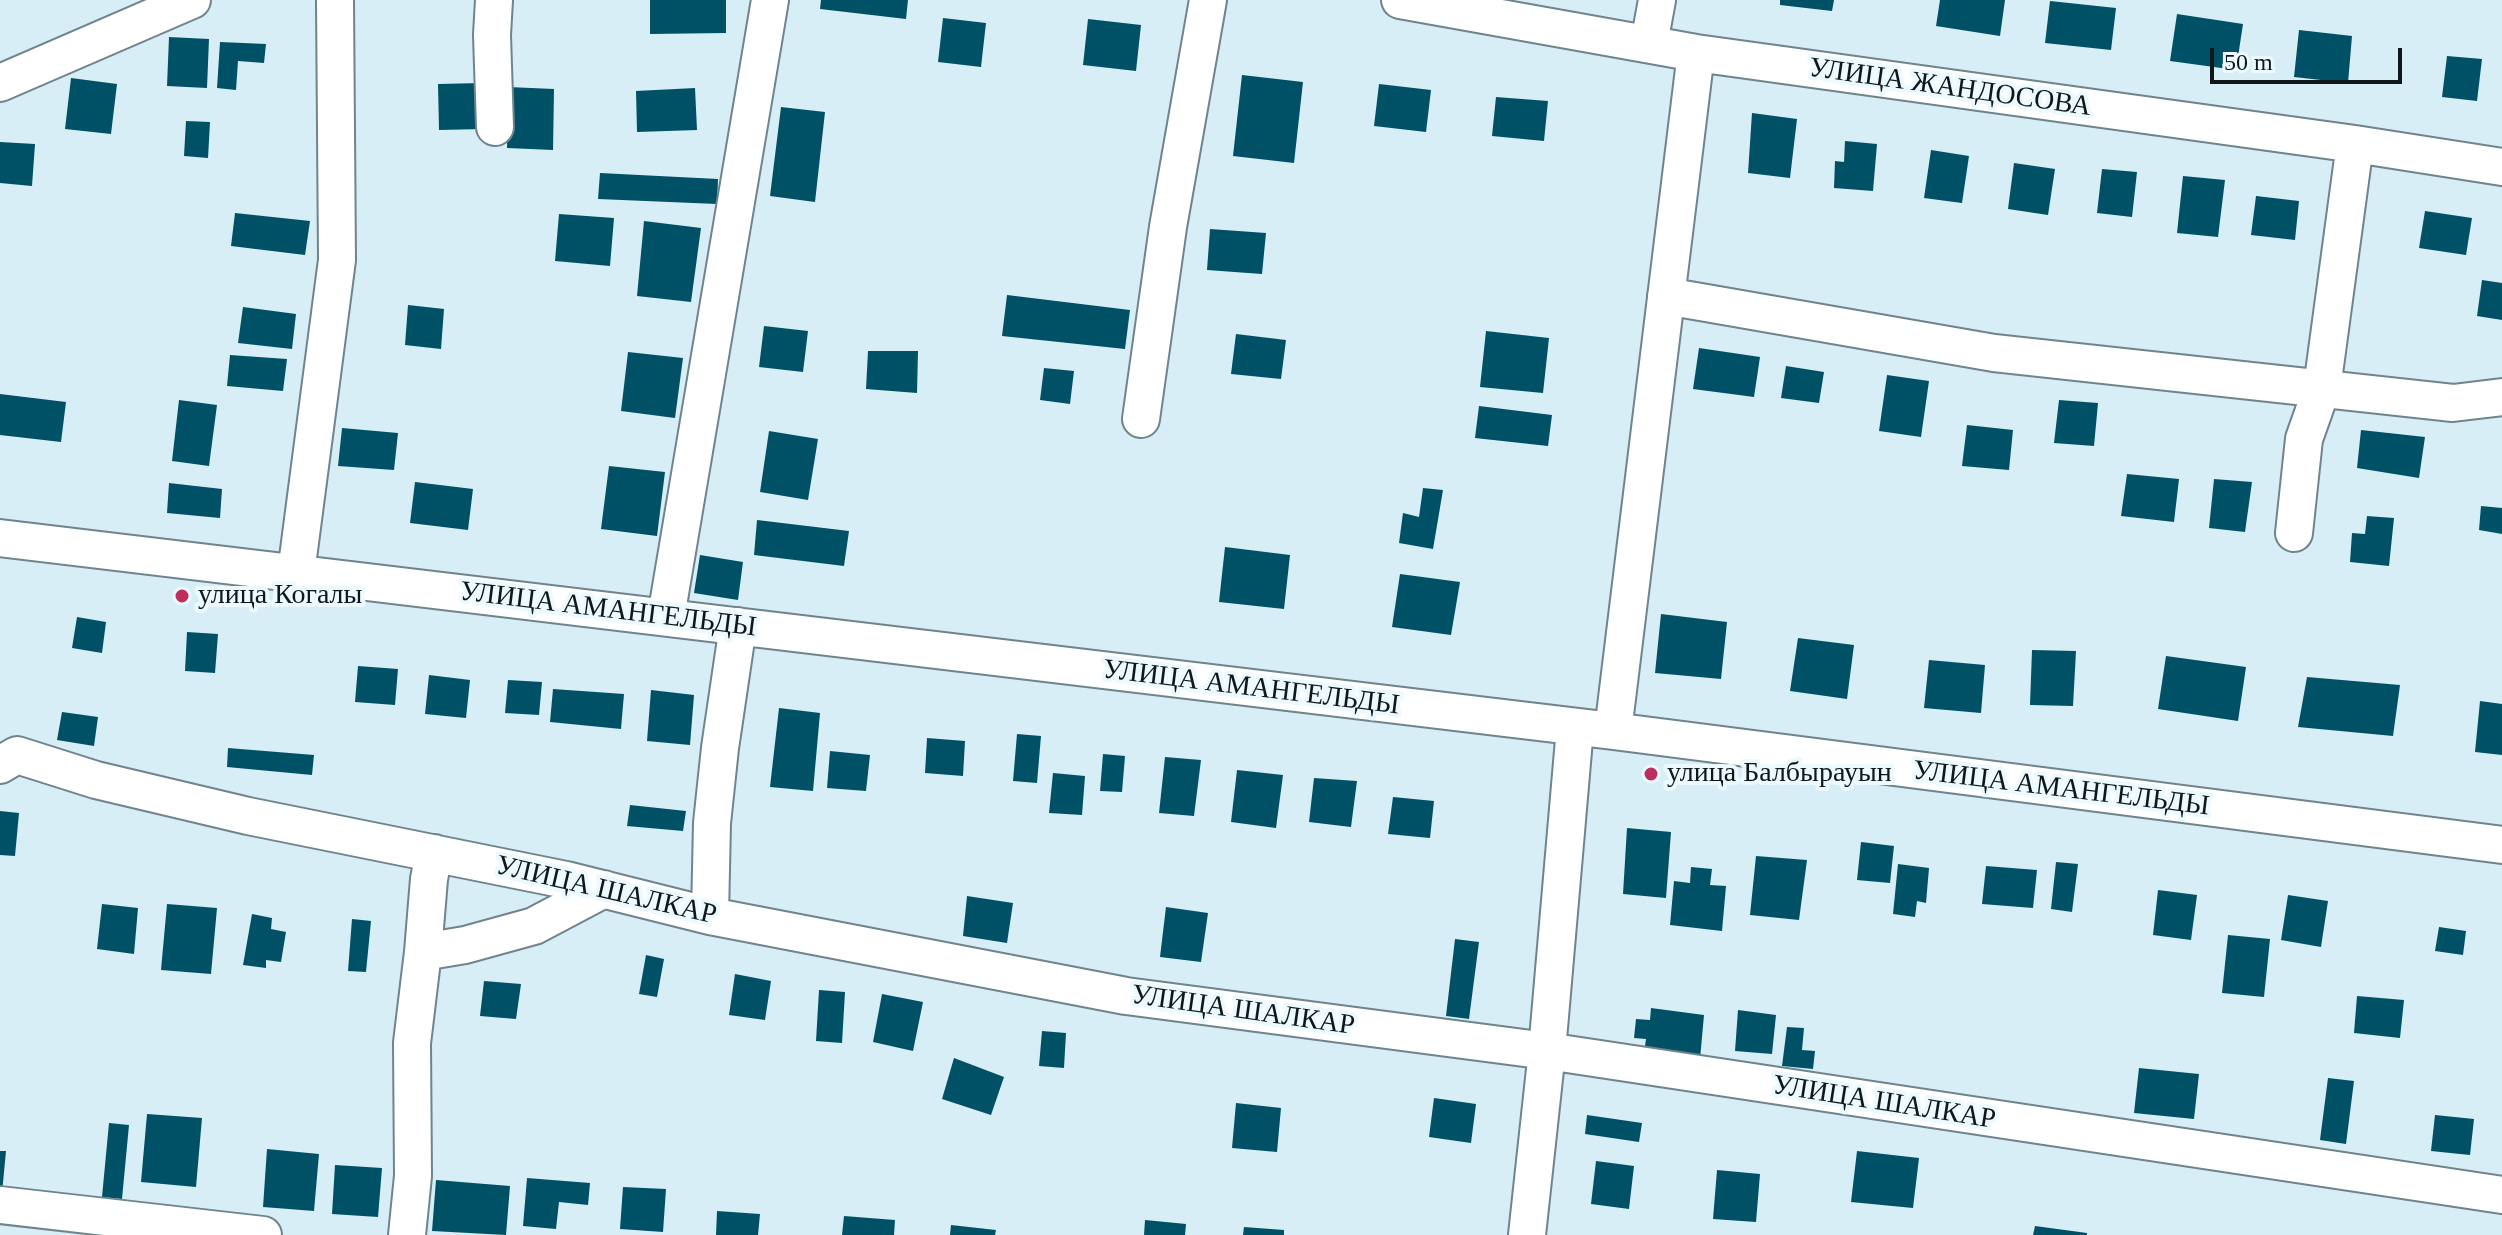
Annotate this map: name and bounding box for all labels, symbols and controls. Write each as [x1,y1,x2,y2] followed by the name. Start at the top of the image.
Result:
[2214,32,2406,82] scale bar
[2224,49,2273,75] text: 50 m
[1807,52,2093,124] street label: УЛИЦА ЖАНДОСОВА
[458,575,758,645] street label: УЛИЦА АМАНГЕЛЬДЫ
[198,579,362,613] place label: улица Когалы
[173,587,191,605] marker: улица Когалы
[1101,653,1401,723] street label: УЛИЦА АМАНГЕЛЬДЫ
[1911,754,2211,824] street label: УЛИЦА АМАНГЕЛЬДЫ
[1667,757,1892,791] place label: улица Балбырауын
[1642,765,1660,783] marker: улица Балбырауын
[492,849,720,933] street label: УЛИЦА ШАЛКАР
[1129,979,1357,1043] street label: УЛИЦА ШАЛКАР
[1770,1069,1998,1137] street label: УЛИЦА ШАЛКАР

